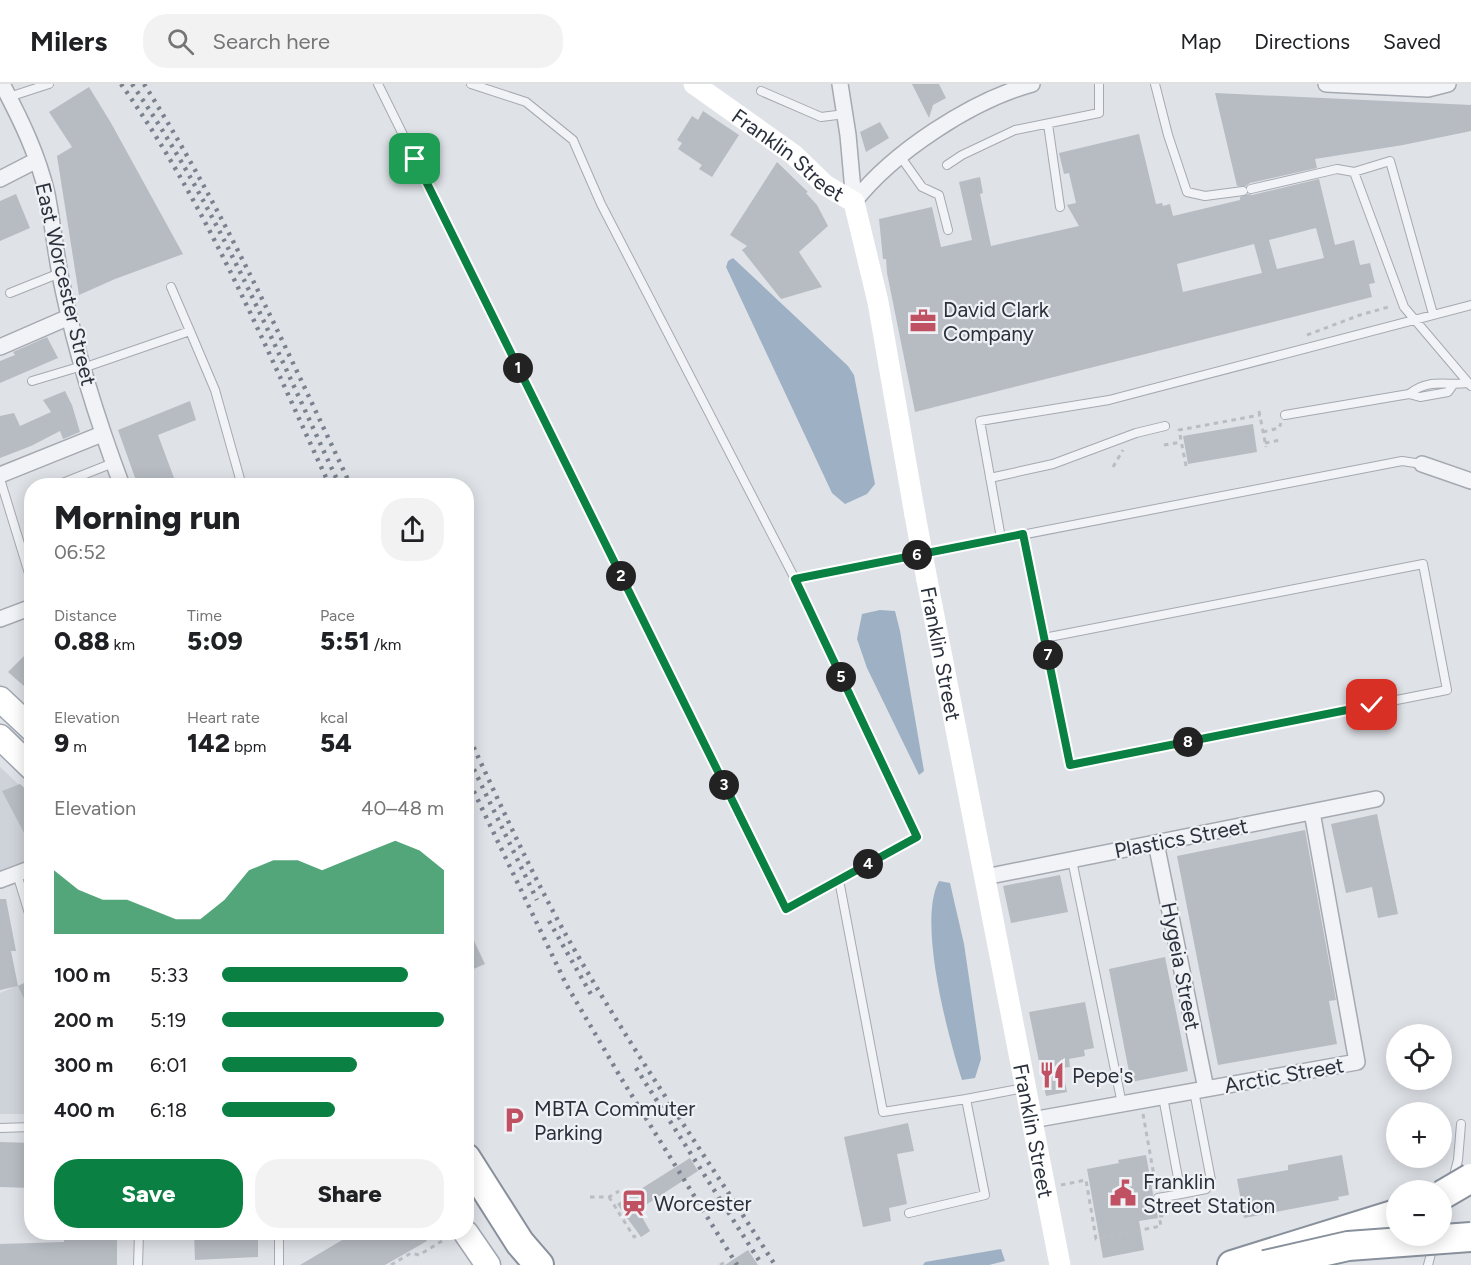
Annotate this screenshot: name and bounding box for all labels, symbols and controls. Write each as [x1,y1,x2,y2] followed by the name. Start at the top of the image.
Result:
[143,14,563,68] search box
[30,24,107,58] text: Milers
[164,25,197,58] icon: search
[212,28,330,55] text: Search here
[1180,29,1221,54] text: Map
[1254,29,1350,54] text: Directions
[1383,29,1441,54] text: Saved
[727,103,849,206] street label: Franklin Street
[389,133,440,184] pin
[398,142,431,175] icon: arrive
[30,180,102,388] street label: East Worcester Street
[943,297,1050,346] place label: David Clark Company
[908,306,938,336] office icon: David Clark Company
[503,353,533,383] pin: 1
[515,358,521,377] text: 1
[54,498,240,537] text: Morning run
[381,498,444,561] button: share
[54,540,106,564] text: 06:52
[902,540,932,570] pin: 6
[912,545,922,564] text: 6
[606,561,636,591] pin: 2
[616,566,626,585] text: 2
[916,584,967,723] street label: Franklin Street
[54,606,117,625] text: Distance
[187,606,222,625] text: Time
[320,606,355,625] text: Pace
[54,625,110,657] text: 0.88
[187,625,243,657] text: 5:09
[320,625,370,657] text: 5:51
[110,635,135,654] text: km
[370,635,401,654] text: /km
[1033,640,1063,670] pin: 7
[1044,645,1052,664] text: 7
[826,662,856,692] pin: 5
[836,667,846,686] text: 5
[1346,679,1397,730] pin
[1355,688,1388,721] icon: check
[54,708,120,727] text: Elevation
[187,708,260,727] text: Heart rate
[320,708,348,727] text: kcal
[54,727,69,759] text: 9
[187,727,230,759] text: 142
[320,727,352,759] text: 54
[1173,727,1203,757] pin: 8
[1183,732,1193,751] text: 8
[69,737,87,756] text: m
[230,737,266,756] text: bpm
[709,770,739,800] pin: 3
[720,775,728,794] text: 3
[54,796,136,820] text: Elevation
[361,796,444,820] text: 40–48 m
[1112,813,1250,863] street label: Plastics Street
[853,849,883,879] pin: 4
[863,854,873,873] text: 4
[1156,900,1206,1032] street label: Hygeia Street
[54,963,111,987] text: 100 m
[150,963,188,987] text: 5:33
[54,1008,114,1032] text: 200 m
[150,1008,186,1032] text: 5:19
[1386,1024,1452,1246] map controls
[1386,1024,1452,1090] button: locate
[1222,1052,1346,1098] street label: Arctic Street
[54,1053,113,1077] text: 300 m
[150,1053,187,1077] text: 6:01
[1037,1060,1067,1090] restaurant icon: Pepe's
[1009,1061,1059,1200] street label: Franklin Street
[1072,1063,1133,1088] place label: Pepe's
[534,1096,695,1145] place label: MBTA Commuter Parking
[54,1098,115,1122] text: 400 m
[150,1098,187,1122] text: 6:18
[1386,1102,1452,1168] button: +
[499,1105,529,1135] parking icon: MBTA Commuter Parking
[54,1159,243,1228] button: Save
[255,1159,444,1228] button: Share
[1143,1169,1275,1218] place label: Franklin Street Station
[1108,1178,1138,1208] public building icon: Franklin Street Station
[1386,1180,1452,1246] button: −
[619,1188,649,1218] station icon: Worcester
[654,1191,752,1216] place label: Worcester

